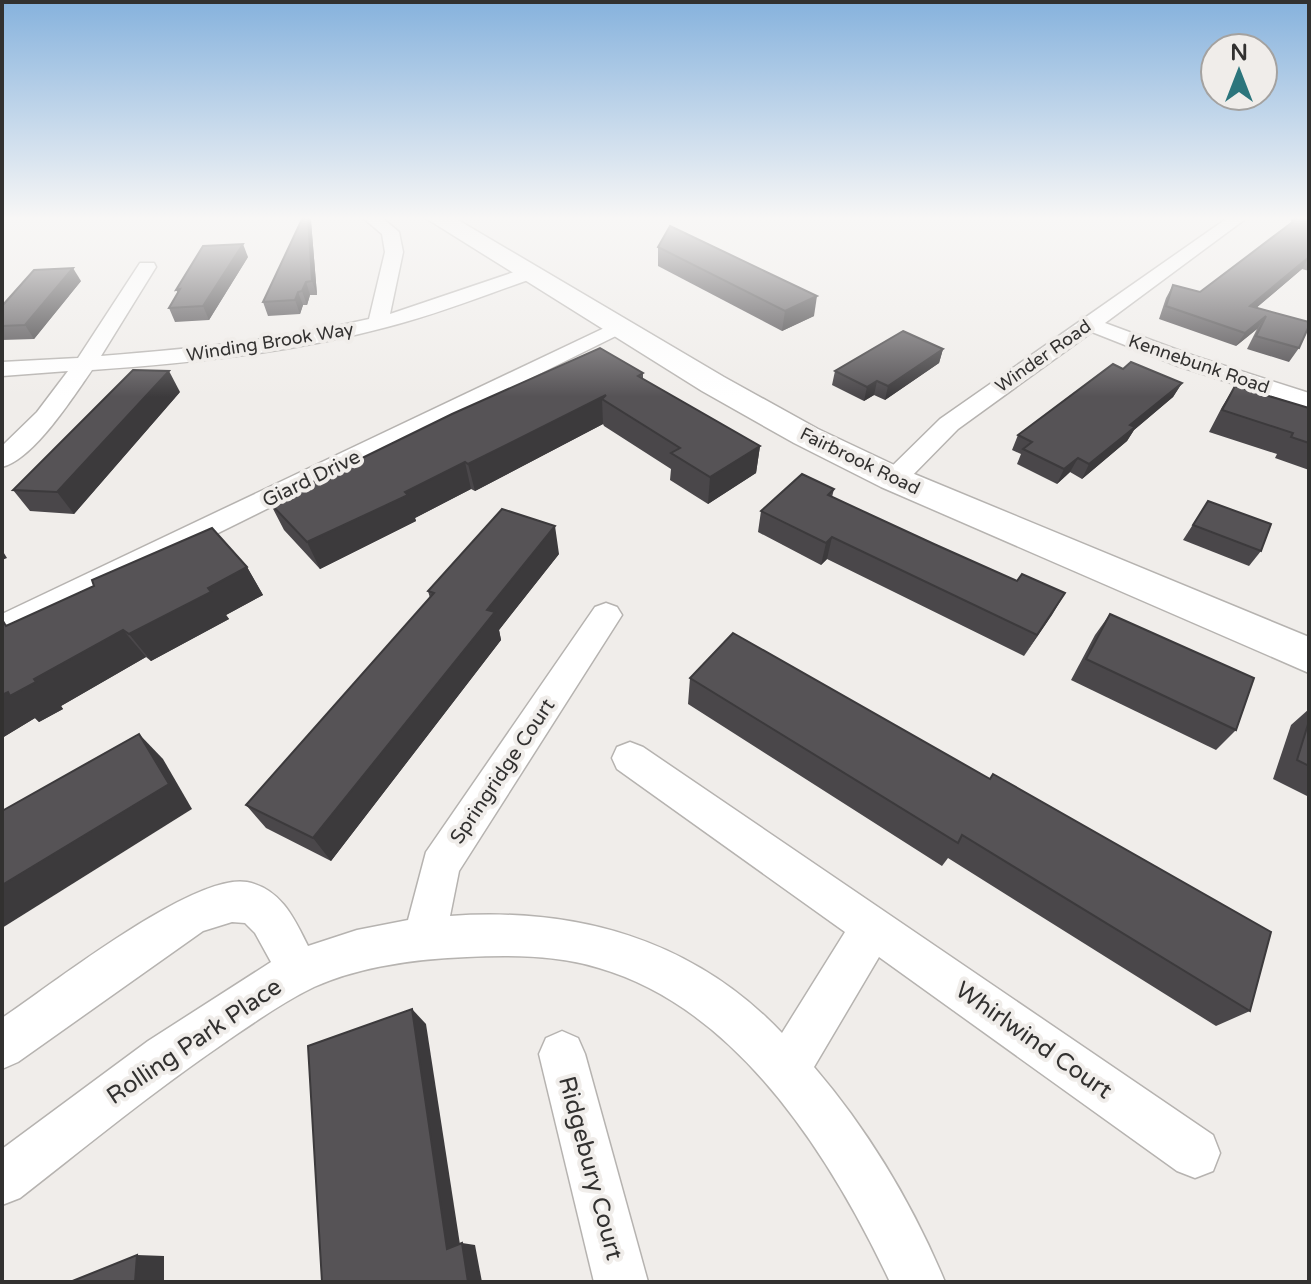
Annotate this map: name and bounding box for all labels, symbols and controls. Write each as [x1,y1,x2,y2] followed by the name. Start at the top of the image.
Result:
[1199,32,1279,112] north arrow
[1230,40,1248,66] text: N
[991,315,1095,397] street label: Winder Road
[185,318,355,366] street label: Winding Brook Way
[1126,330,1272,398] street label: Kennebunk Road
[796,422,924,500] street label: Fairbrook Road
[259,445,364,513] street label: Giard Drive
[445,694,560,849] street label: Springridge Court
[101,972,287,1111] street label: Rolling Park Place
[950,976,1118,1105] street label: Whirlwind Court
[552,1073,629,1263] street label: Ridgebury Court

